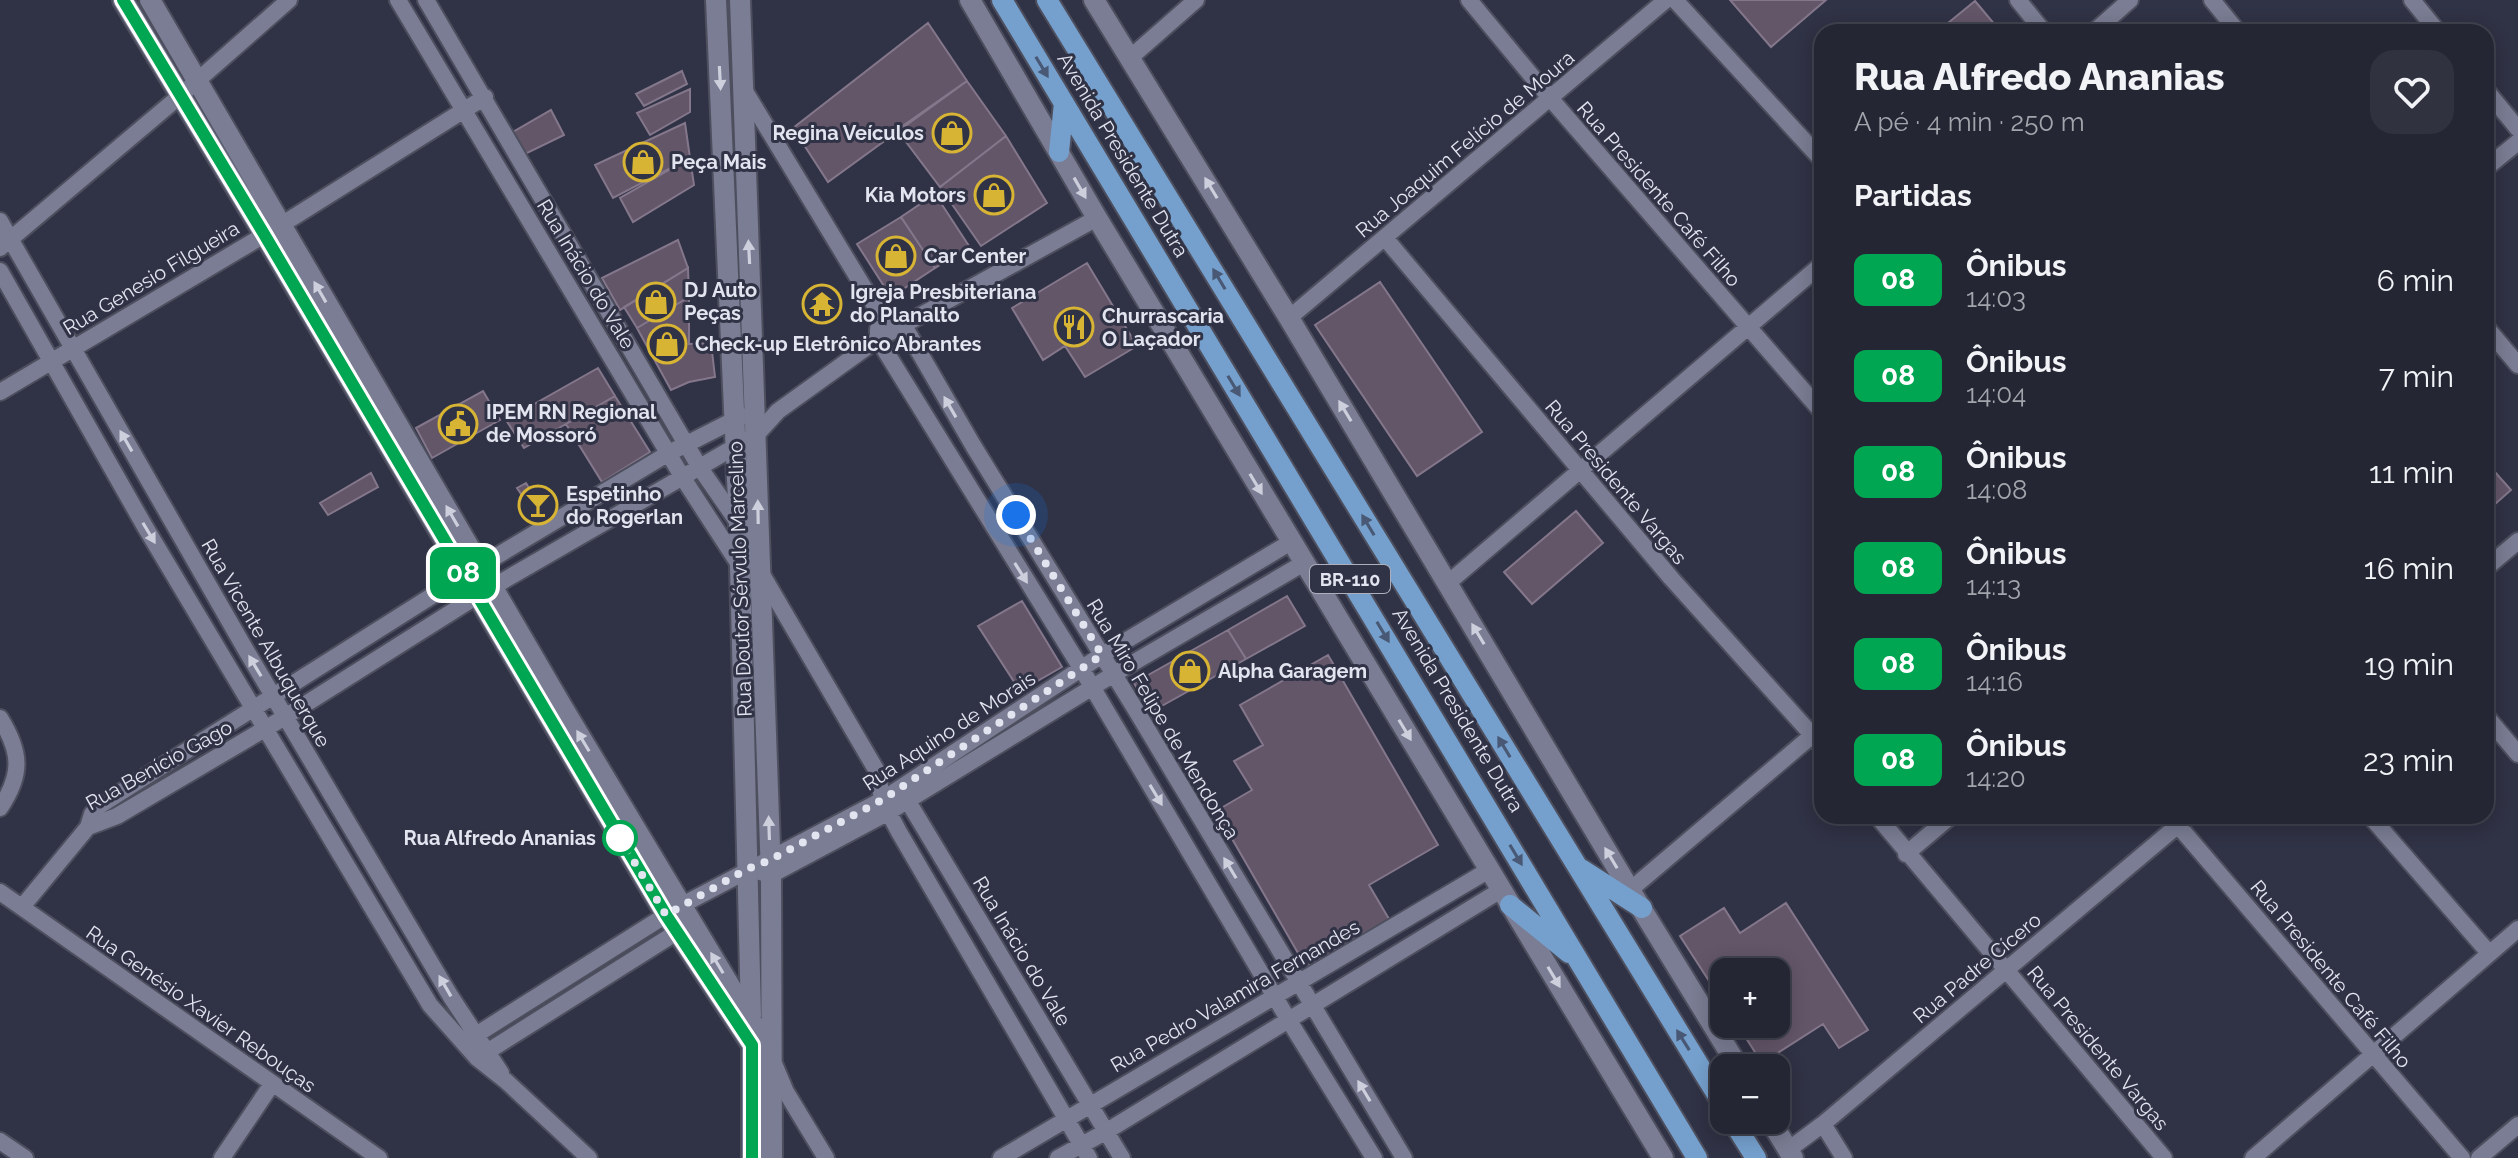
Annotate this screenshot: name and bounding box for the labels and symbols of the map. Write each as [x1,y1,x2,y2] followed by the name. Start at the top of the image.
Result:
[1351,46,1579,242] street label: Rua Joaquim Felício de Moura
[1052,48,1194,262] street label: Avenida Presidente Dutra
[1035,56,1049,78] one-way arrow
[713,66,726,91] one-way arrow
[1572,96,1746,292] street label: Rua Presidente Café Filho
[931,112,973,154] shop icon: Regina Veículos
[772,121,924,145] place label: Regina Veículos
[622,141,664,183] shop icon: Peça Mais
[671,150,767,174] place label: Peça Mais
[973,174,1015,216] shop icon: Kia Motors
[1073,177,1087,199] one-way arrow
[1204,177,1218,199] one-way arrow
[865,183,966,207] place label: Kia Motors
[532,195,640,353] street label: Rua Inácio do Vale
[59,216,243,340] street label: Rua Genesio Filgueira
[875,235,917,277] shop icon: Car Center
[742,239,755,264] one-way arrow
[924,244,1027,268] place label: Car Center
[1212,268,1226,290] one-way arrow
[684,278,757,325] place label: DJ Auto Peças
[850,280,1036,327] place label: Igreja Presbiteriana do Planalto
[313,281,327,303] one-way arrow
[635,281,677,323] shop icon: DJ Auto Peças
[801,283,843,325] temple icon: Igreja Presbiteriana do Planalto
[1102,304,1224,351] place label: Churrascaria O Laçador
[1053,306,1095,348] restaurant icon: Churrascaria O Laçador
[646,323,688,365] shop icon: Check-up Eletrônico Abrantes
[695,332,982,356] place label: Check-up Eletrônico Abrantes
[1227,375,1241,397] one-way arrow
[943,395,957,418] one-way arrow
[1540,395,1692,569] street label: Rua Presidente Vargas
[486,400,657,447] place label: IPEM RN Regional de Mossoró
[1338,400,1352,422] one-way arrow
[437,403,479,445] public building icon: IPEM RN Regional de Mossoró
[119,429,133,452] one-way arrow
[723,441,757,717] street label: Rua Doutor Sérvulo Marcelino
[1249,473,1263,495] one-way arrow
[566,482,683,529] place label: Espetinho do Rogerlan
[517,484,559,526] bar icon: Espetinho do Rogerlan
[996,495,1036,535] your location
[752,499,765,524] one-way arrow
[445,505,459,527] one-way arrow
[1361,514,1376,535] one-way arrow
[142,522,156,544] one-way arrow
[196,534,336,752] street label: Rua Vicente Albuquerque
[427,547,499,599] line badge: 08
[1014,562,1028,584] one-way arrow
[1310,565,1390,593] road number: BR-110
[1082,594,1244,844] street label: Rua Miro Felipe de Mendonça
[1387,603,1529,817] street label: Avenida Presidente Dutra
[1376,621,1390,643] one-way arrow
[1472,623,1486,645] one-way arrow
[1169,650,1211,692] shop icon: Alpha Garagem
[248,655,262,677] one-way arrow
[1218,659,1367,683] place label: Alpha Garagem
[858,666,1040,796] street label: Rua Aquino de Morais
[82,715,236,815] street label: Rua Benício Gago
[1398,719,1412,741] one-way arrow
[576,730,590,752] one-way arrow
[1497,736,1511,758] one-way arrow
[1149,784,1163,806] one-way arrow
[763,815,776,840] one-way arrow
[603,821,637,855] marker: Rua Alfredo Ananias
[403,826,596,850] place label: Rua Alfredo Ananias
[1509,844,1523,866] one-way arrow
[1604,847,1618,869] one-way arrow
[1224,857,1238,879] one-way arrow
[968,872,1076,1030] street label: Rua Inácio do Vale
[2245,875,2417,1073] street label: Rua Presidente Café Filho
[1908,908,2046,1028] street label: Rua Padre Cícero
[1106,915,1364,1077] street label: Rua Pedro Valamira Fernandes
[82,920,320,1098] street label: Rua Genésio Xavier Rebouças
[711,952,725,974] one-way arrow
[2022,961,2174,1135] street label: Rua Presidente Vargas
[1546,966,1560,988] one-way arrow
[438,975,452,997] one-way arrow
[1676,1029,1690,1051] one-way arrow
[1357,1080,1371,1102] one-way arrow

